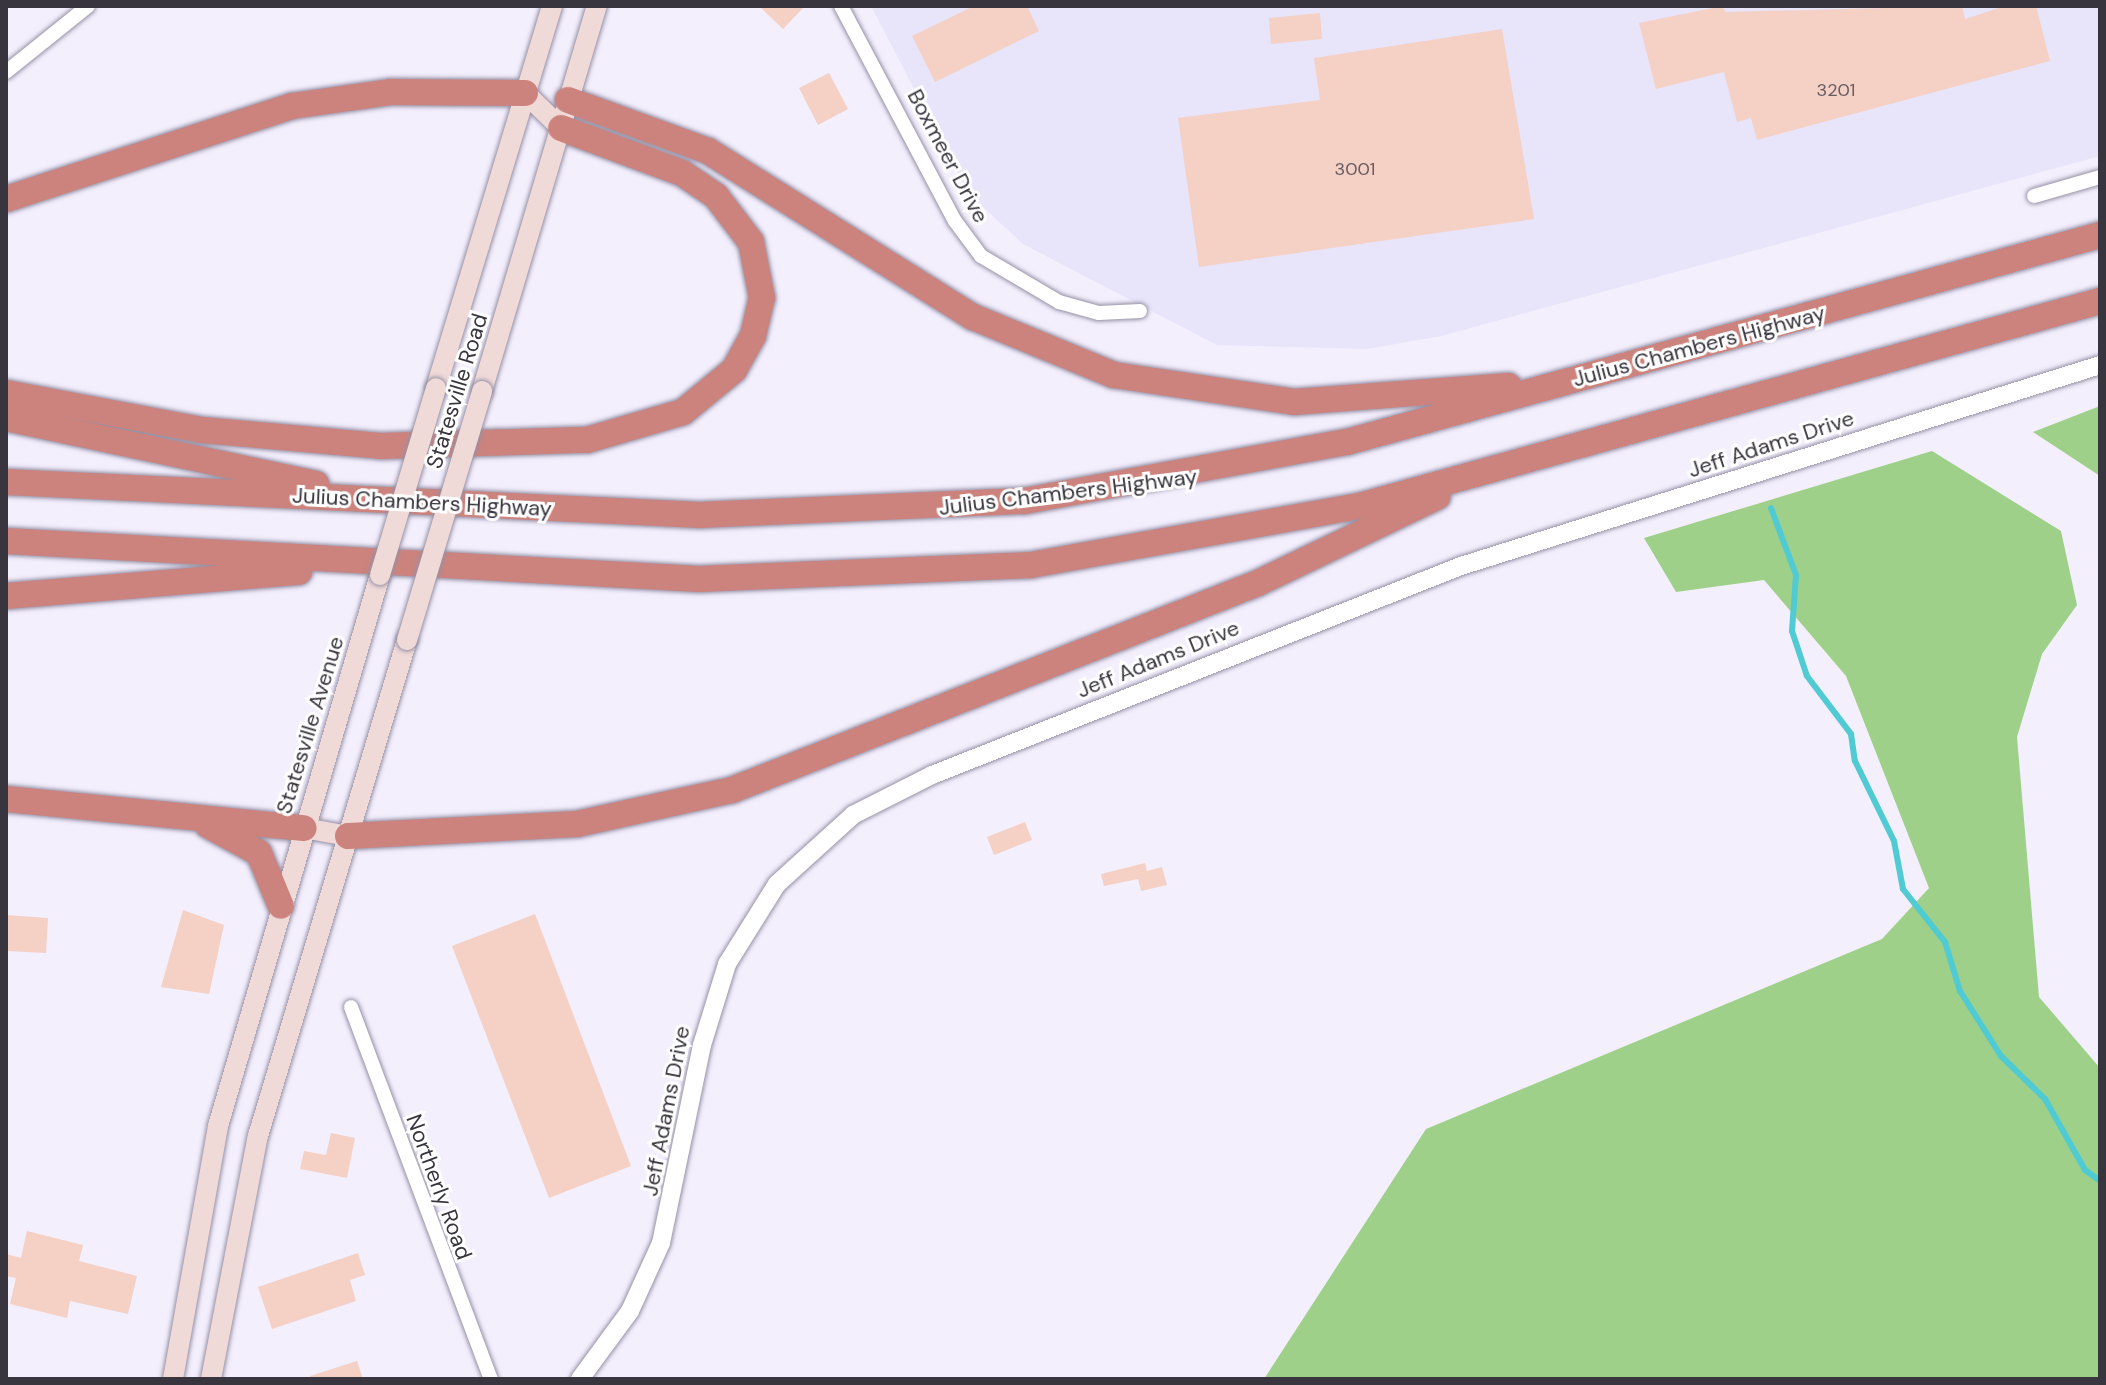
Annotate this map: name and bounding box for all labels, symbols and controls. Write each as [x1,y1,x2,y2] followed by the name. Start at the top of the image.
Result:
[1817,79,1855,101] house number: 3201
[902,85,994,227] street label: Boxmeer Drive
[1335,158,1375,180] house number: 3001
[1570,300,1828,392] street label: Julius Chambers Highway
[421,310,493,472] street label: Statesville Road
[1685,405,1857,483] street label: Jeff Adams Drive
[937,463,1199,521] street label: Julius Chambers Highway
[291,482,553,522] street label: Julius Chambers Highway
[1073,614,1243,704] street label: Jeff Adams Drive
[270,633,350,817] street label: Statesville Avenue
[637,1024,695,1198] street label: Jeff Adams Drive
[401,1111,477,1263] street label: Northerly Road

